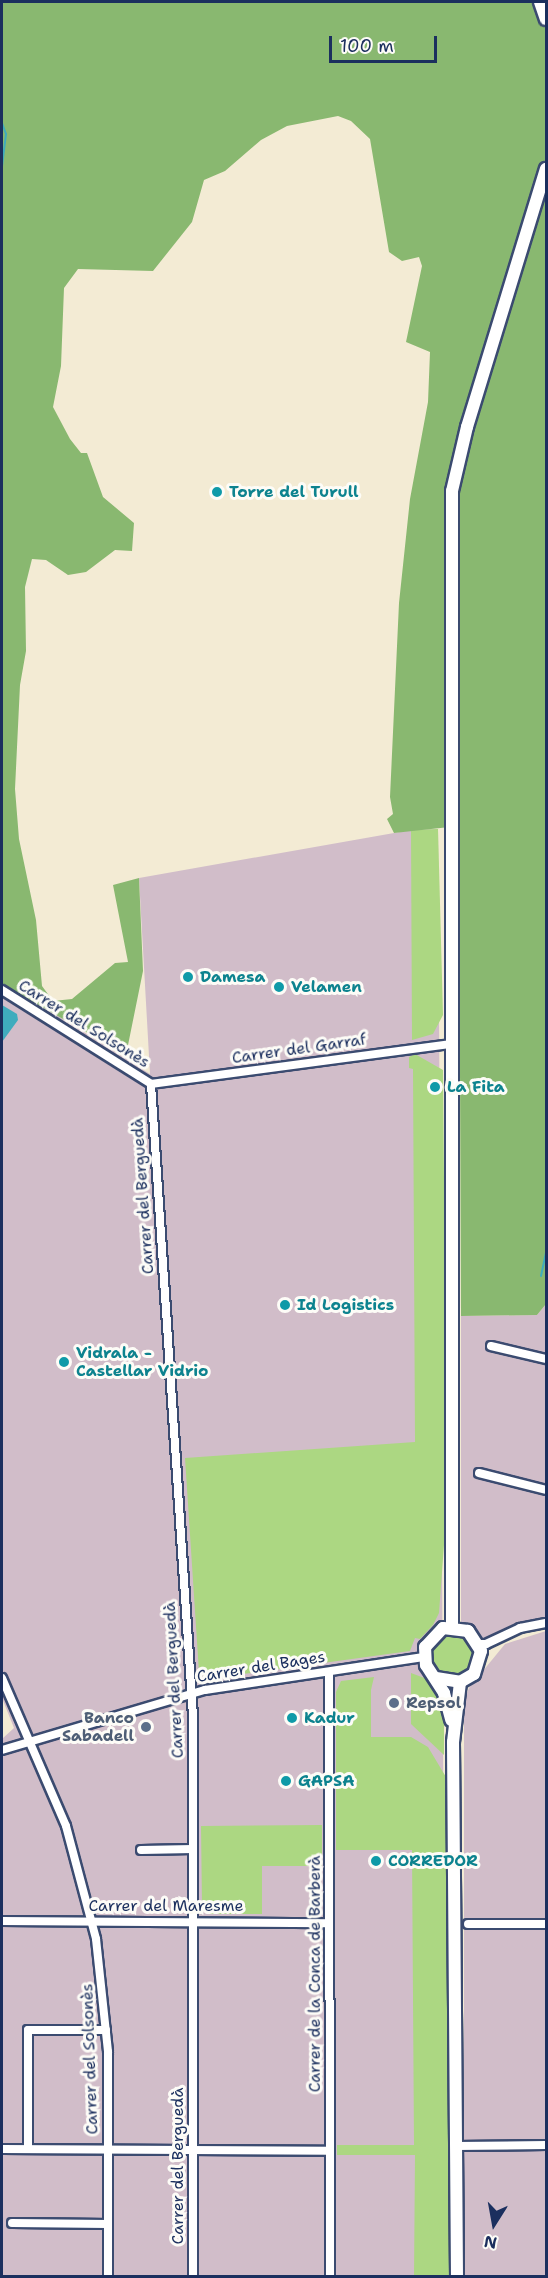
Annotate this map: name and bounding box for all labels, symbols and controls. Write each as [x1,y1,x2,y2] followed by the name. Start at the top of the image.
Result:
[332,24,440,62] scale bar
[340,34,394,58] text: 100 m
[229,482,359,502] place label: Torre del Turull
[210,485,224,499] marker: Torre del Turull
[200,967,265,987] place label: Damesa
[181,970,195,984] marker: Damesa
[15,976,153,1072] street label: Carrer del Solsonès
[291,977,362,997] place label: Velamen
[272,980,286,994] marker: Velamen
[231,1030,367,1068] street label: Carrer del Garraf
[447,1077,505,1097] place label: La Fita
[428,1080,442,1094] marker: La Fita
[128,1117,158,1275] street label: Carrer del Berguedà
[297,1295,394,1315] place label: Id Logistics
[278,1298,292,1312] marker: Id Logistics
[76,1343,208,1381] place label: Vidrala - Castellar Vidrio
[57,1355,71,1369] marker: Vidrala - Castellar Vidrio
[160,1601,188,1759] street label: Carrer del Berguedà
[196,1647,326,1687] street label: Carrer del Bages
[406,1693,461,1713] place label: Repsol
[387,1696,401,1710] marker: Repsol
[62,1708,134,1746] place label: Banco Sabadell
[304,1708,355,1728] place label: Kadur
[285,1711,299,1725] marker: Kadur
[139,1720,153,1734] marker: Banco Sabadell
[298,1771,354,1791] place label: GAPSA
[279,1774,293,1788] marker: GAPSA
[388,1851,478,1871] place label: CORREDOR
[369,1854,383,1868] marker: CORREDOR
[305,1856,325,2092] street label: Carrer de la Conca de Barberà
[88,1896,244,1916] street label: Carrer del Maresme
[78,1983,102,2135] street label: Carrer del Solsonès
[168,2088,188,2244] street label: Carrer del Berguedà
[464,2194,524,2254] north arrow
[482,2231,499,2254] text: N

